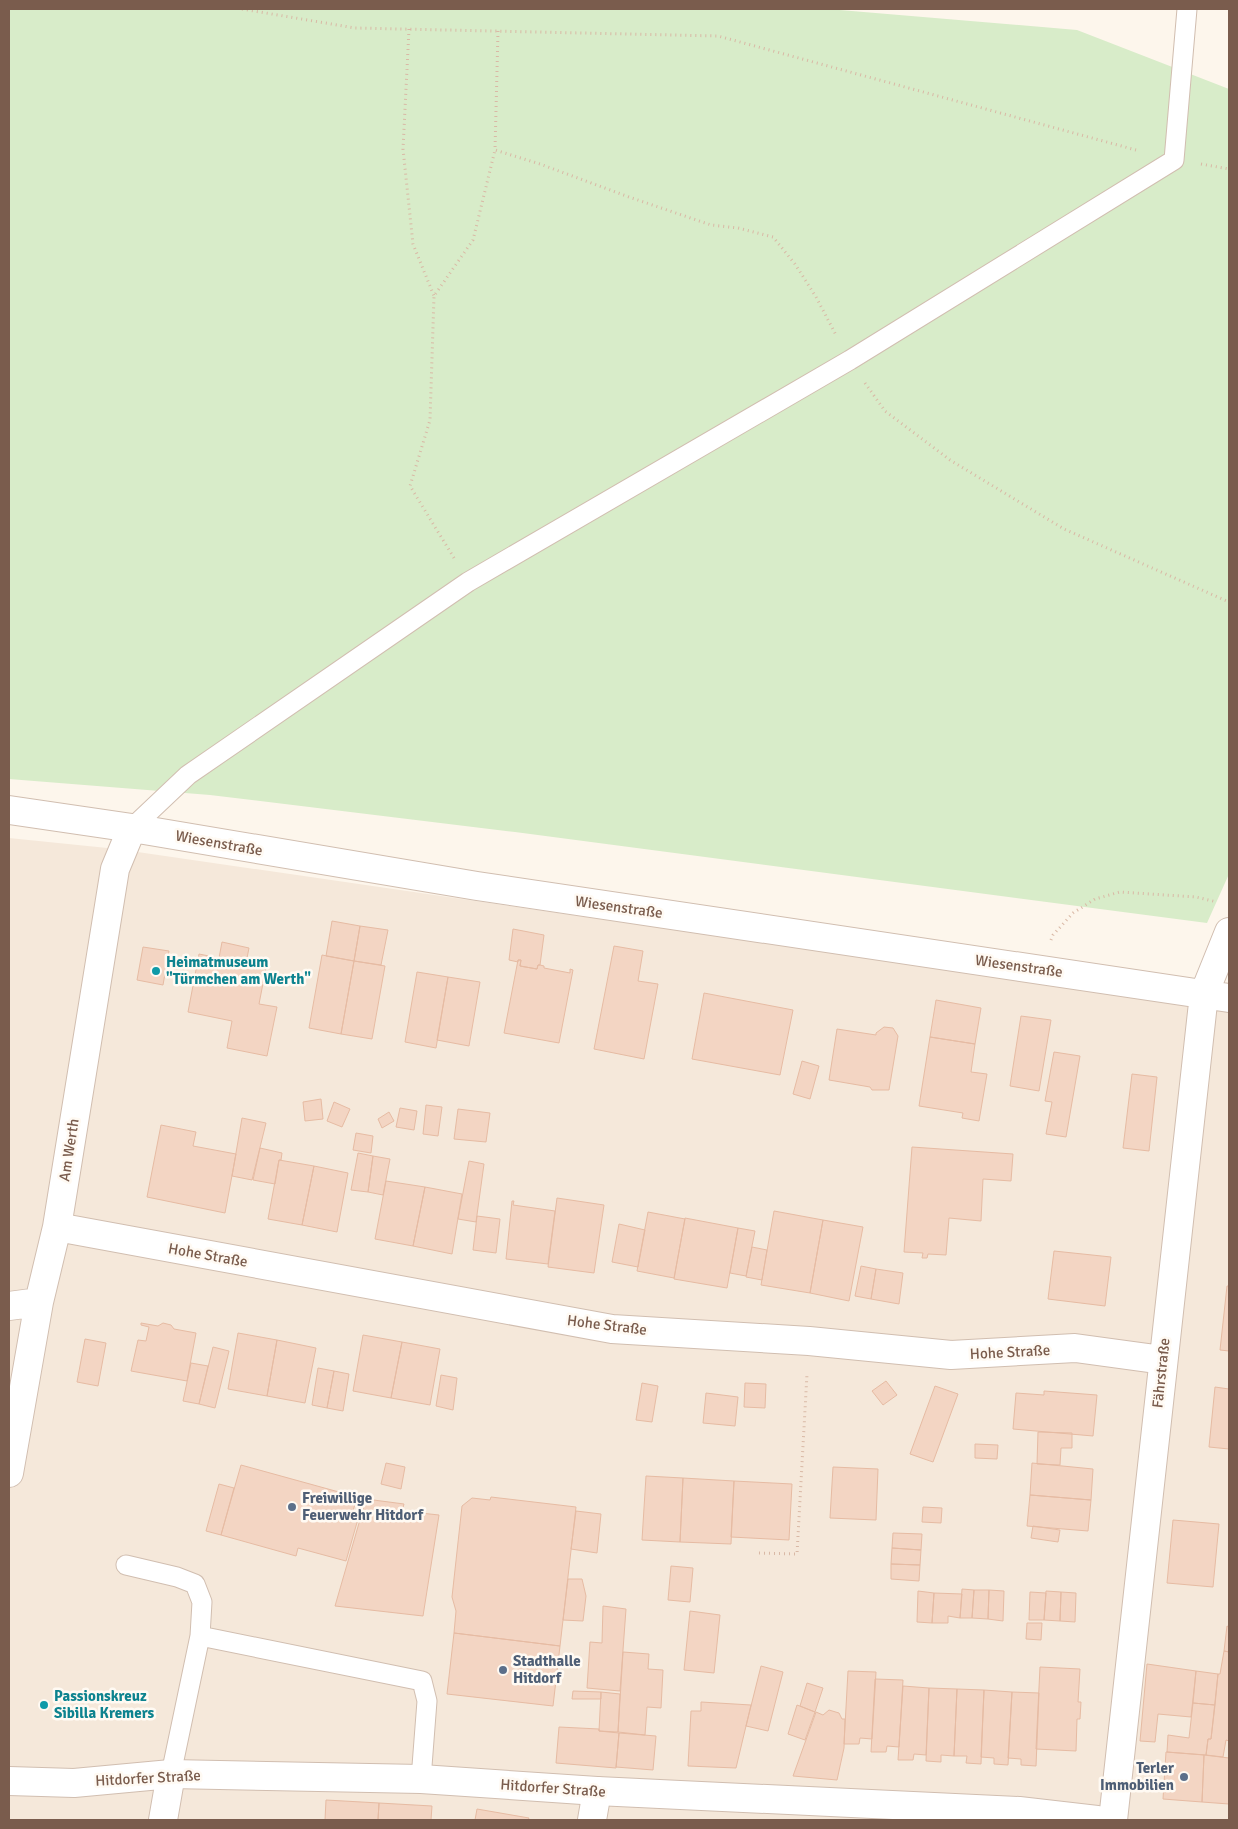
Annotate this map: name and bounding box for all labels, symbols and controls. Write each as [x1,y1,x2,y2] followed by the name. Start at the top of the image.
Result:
[174,826,264,860] street label: Wiesenstraße
[574,892,664,922] street label: Wiesenstraße
[974,951,1064,981] street label: Wiesenstraße
[166,953,311,988] place label: Heimatmuseum "Türmchen am Werth"
[150,965,162,977] marker: Heimatmuseum "Türmchen am Werth"
[55,1117,83,1183] street label: Am Werth
[167,1239,249,1271] street label: Hohe Straße
[566,1311,648,1339] street label: Hohe Straße
[1148,1337,1174,1409] street label: Fährstraße
[969,1341,1051,1363] street label: Hohe Straße
[302,1489,425,1524] place label: Freiwillige Feuerwehr Hitdorf
[286,1501,298,1513] marker: Freiwillige Feuerwehr Hitdorf
[513,1652,581,1687] place label: Stadthalle Hitdorf
[497,1664,509,1676] marker: Stadthalle Hitdorf
[54,1687,155,1722] place label: Passionskreuz Sibilla Kremers
[38,1699,50,1711] marker: Passionskreuz Sibilla Kremers
[1100,1759,1174,1794] place label: Terler Immobilien
[95,1766,201,1790] street label: Hitdorfer Straße
[1178,1771,1190,1783] marker: Terler Immobilien
[500,1775,606,1801] street label: Hitdorfer Straße

